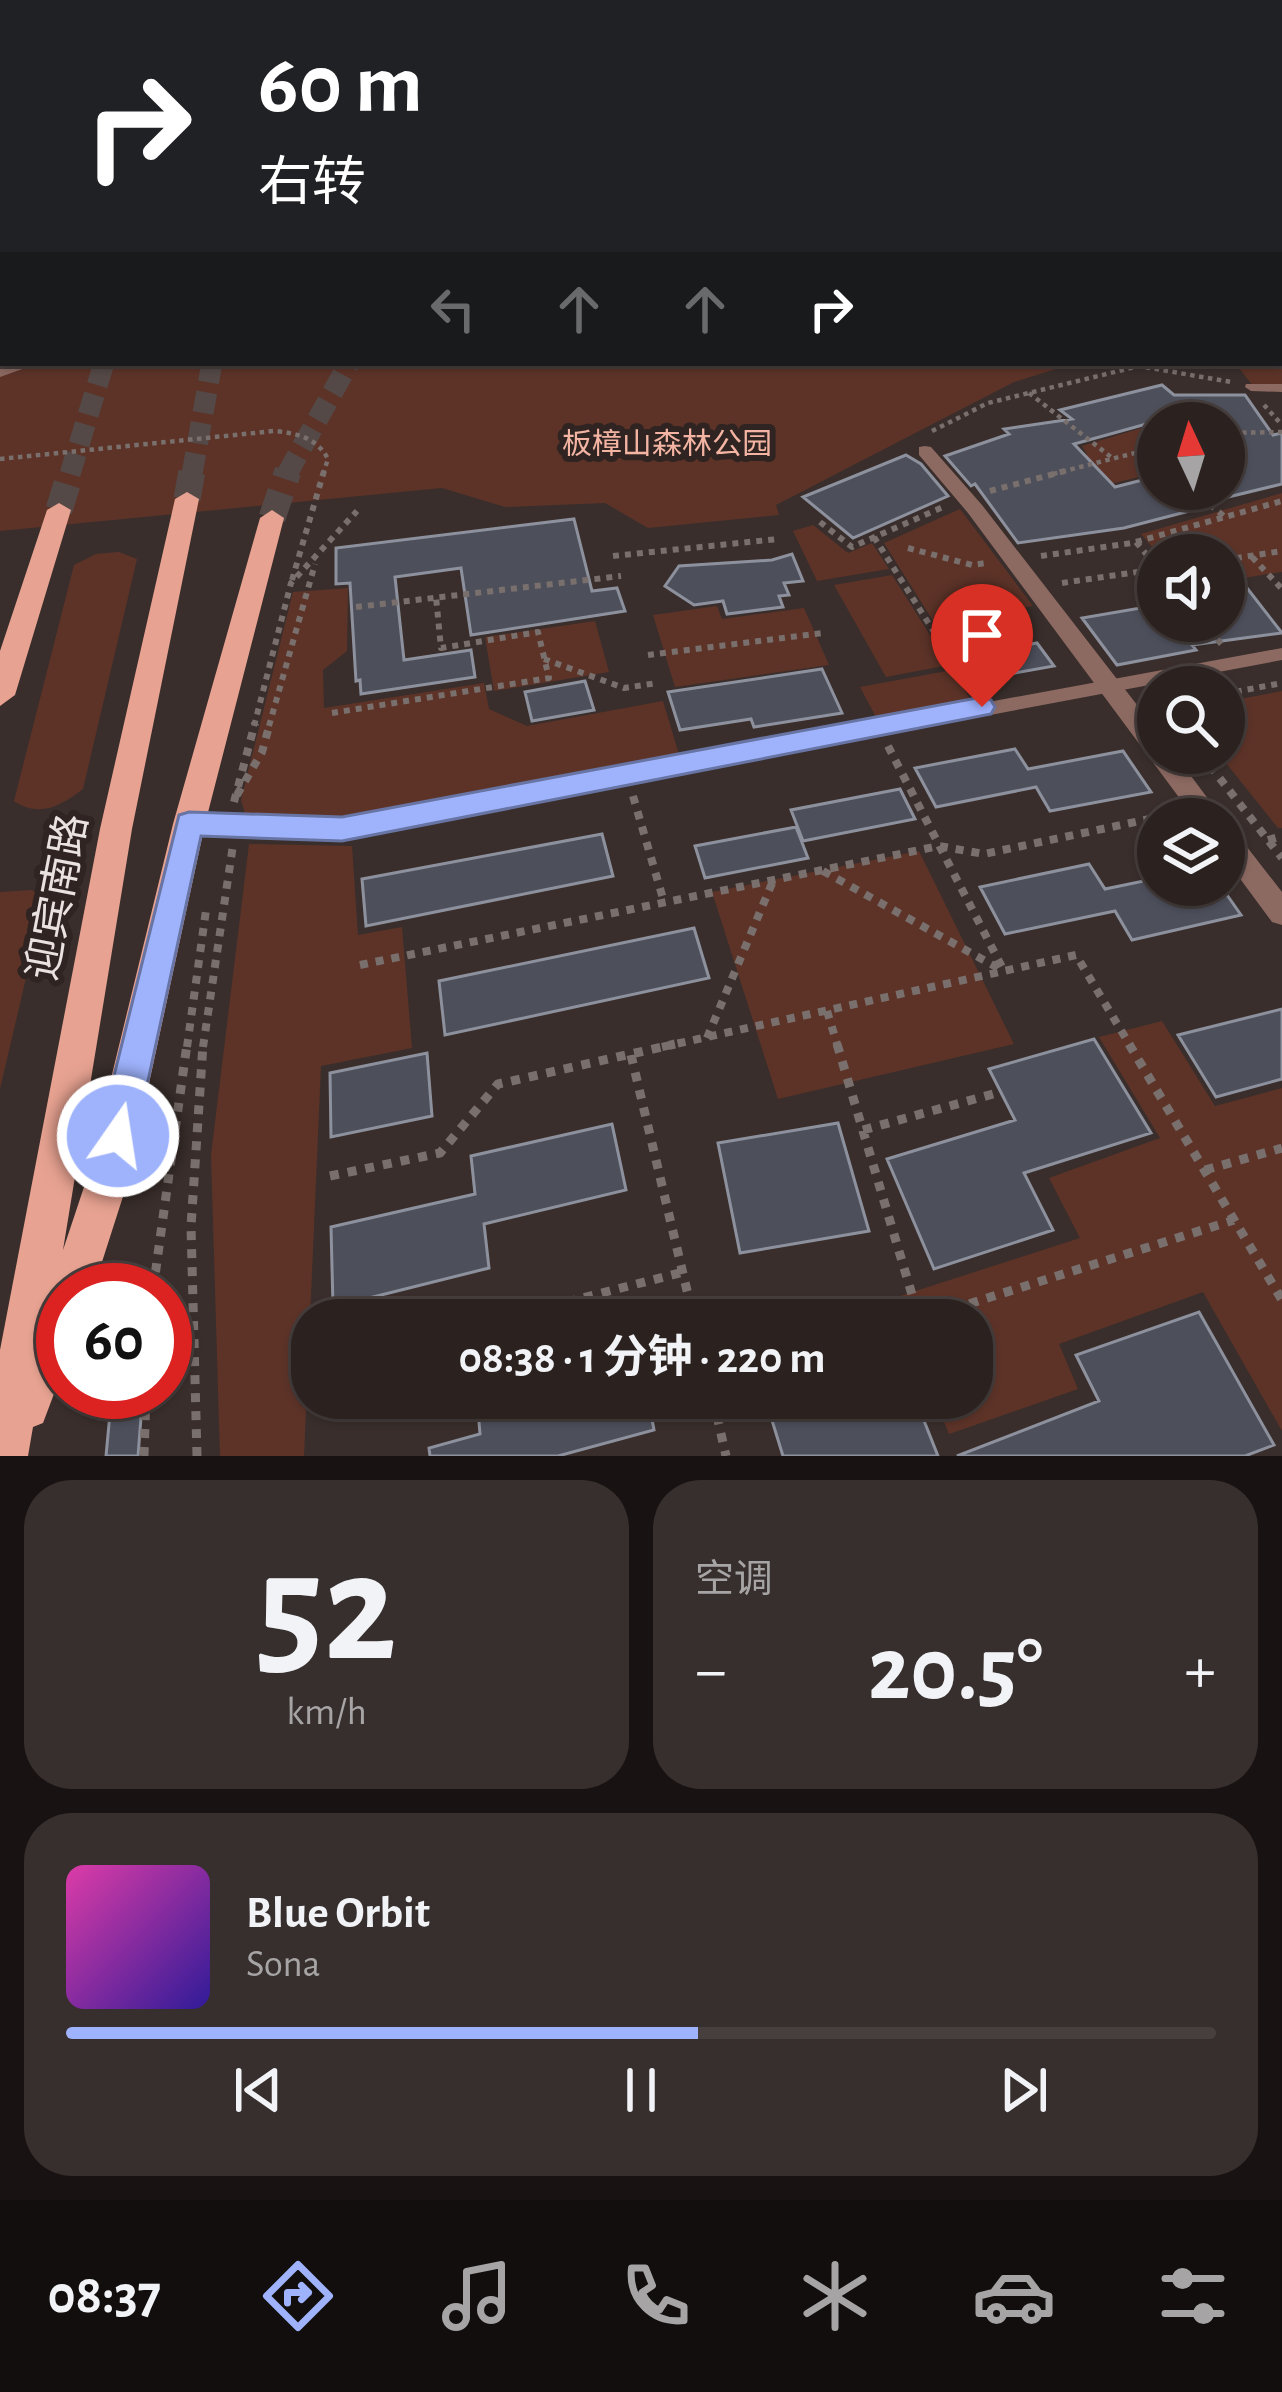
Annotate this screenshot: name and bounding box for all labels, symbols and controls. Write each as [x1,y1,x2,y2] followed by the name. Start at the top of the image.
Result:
[258,44,423,128] text: 60 m
[60,48,216,204] icon: right
[258,157,366,211] text: 右转
[420,276,486,342] icon: left
[546,276,612,342] icon: ahead
[672,276,738,342] icon: ahead
[798,276,864,342] icon: right
[1137,402,1245,510] north arrow
[1137,402,1245,906] map controls
[562,428,772,460] park label: 板樟山森林公园
[1137,534,1245,642] button: sound
[931,584,1033,707] pin
[949,602,1015,668] icon: arrive
[1137,666,1245,774] button: search
[1137,798,1245,906] button: layers
[19,810,95,983] street label: 迎宾南路
[55,1073,181,1199] position arrow
[36,1263,192,1419] speed limit sign: 60
[458,1336,826,1381] text: 08:38 · 1 分钟 · 220 m
[256,1533,397,1689] text: 52
[695,1561,773,1600] text: 空调
[868,1626,1043,1716] text: 20.5°
[695,1638,727,1704] text: −
[1184,1638,1216,1704] text: +
[286,1693,367,1732] text: km/h
[246,1891,430,1936] text: Blue Orbit
[246,1945,321,1984] text: Sona
[225,2057,291,2123] icon: previous
[608,2057,674,2123] icon: pause
[991,2057,1057,2123] icon: next
[256,2254,340,2338] icon: directions
[435,2254,519,2338] icon: music
[614,2254,698,2338] icon: phone
[793,2254,877,2338] icon: climate
[972,2254,1056,2338] icon: car
[1151,2254,1235,2338] icon: filters
[47,2269,161,2323] text: 08:37

